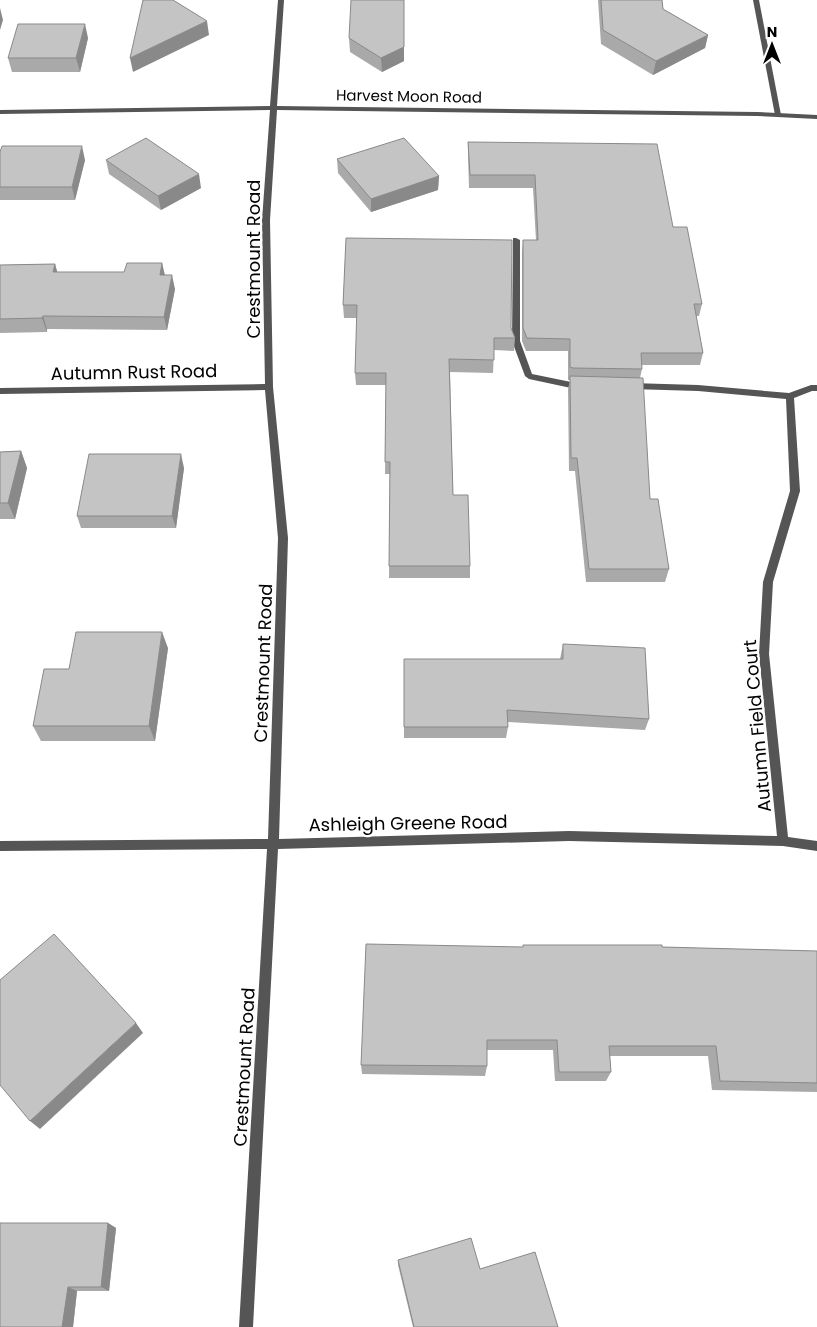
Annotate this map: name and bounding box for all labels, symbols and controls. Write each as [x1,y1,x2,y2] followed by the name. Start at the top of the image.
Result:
[747,20,797,70] north arrow
[767,22,777,42] text: N
[336,84,482,108] street label: Harvest Moon Road
[241,180,266,338] street label: Crestmount Road
[50,358,218,386] street label: Autumn Rust Road
[248,583,278,743] street label: Crestmount Road
[737,639,777,813] street label: Autumn Field Court
[308,809,508,837] street label: Ashleigh Greene Road
[227,987,261,1147] street label: Crestmount Road

